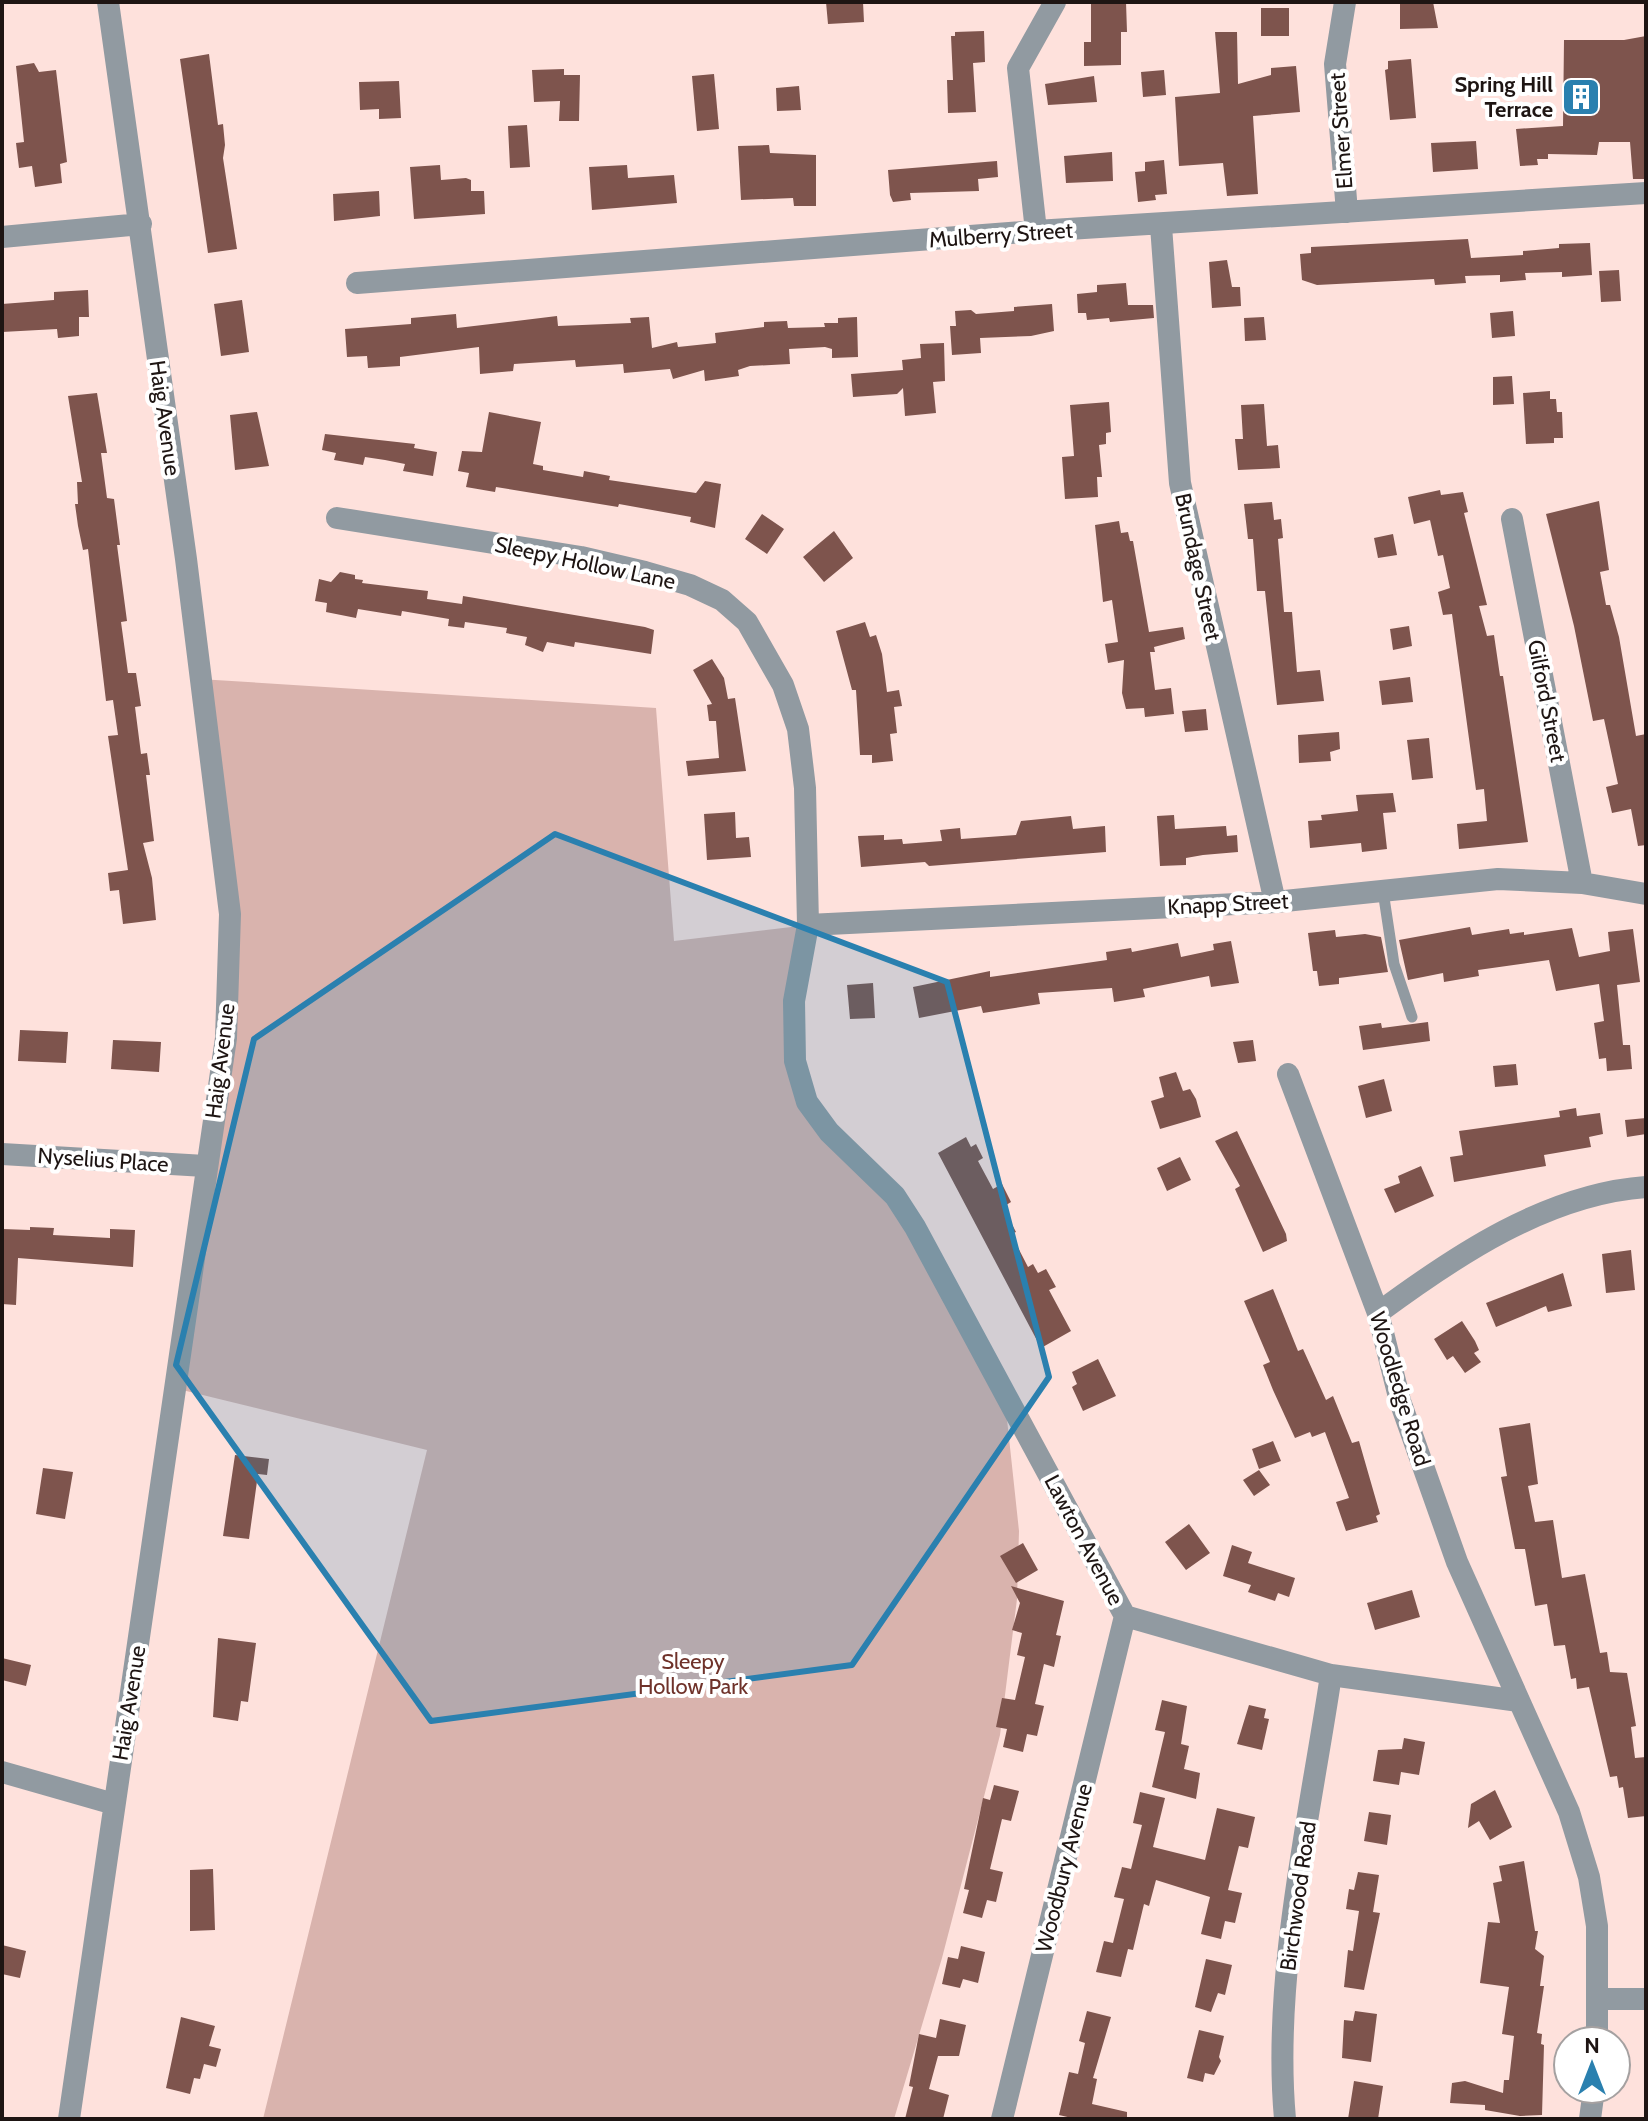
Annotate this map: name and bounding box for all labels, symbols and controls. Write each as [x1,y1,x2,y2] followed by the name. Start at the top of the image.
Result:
[1323,71,1359,190] street label: Elmer Street
[1454,71,1553,123] place label: Spring Hill Terrace
[1560,76,1602,118] building icon: Spring Hill Terrace
[928,216,1074,254] street label: Mulberry Street
[144,359,186,477] street label: Haig Avenue
[1169,491,1227,644] street label: Brundage Street
[492,531,678,595] street label: Sleepy Hollow Lane
[1522,638,1572,765] street label: Gilford Street
[1167,887,1290,921] street label: Knapp Street
[200,1002,240,1120] street label: Haig Avenue
[36,1142,170,1178] street label: Nyselius Place
[1364,1309,1436,1469] street label: Woodledge Road
[1038,1470,1130,1610] street label: Lawton Avenue
[107,1644,151,1762] street label: Haig Avenue
[638,1648,748,1700] park label: Sleepy Hollow Park
[1030,1781,1098,1955] street label: Woodbury Avenue
[1274,1819,1322,1973] street label: Birchwood Road
[1552,2025,1632,2105] north arrow
[1584,2032,1600,2059] text: N

